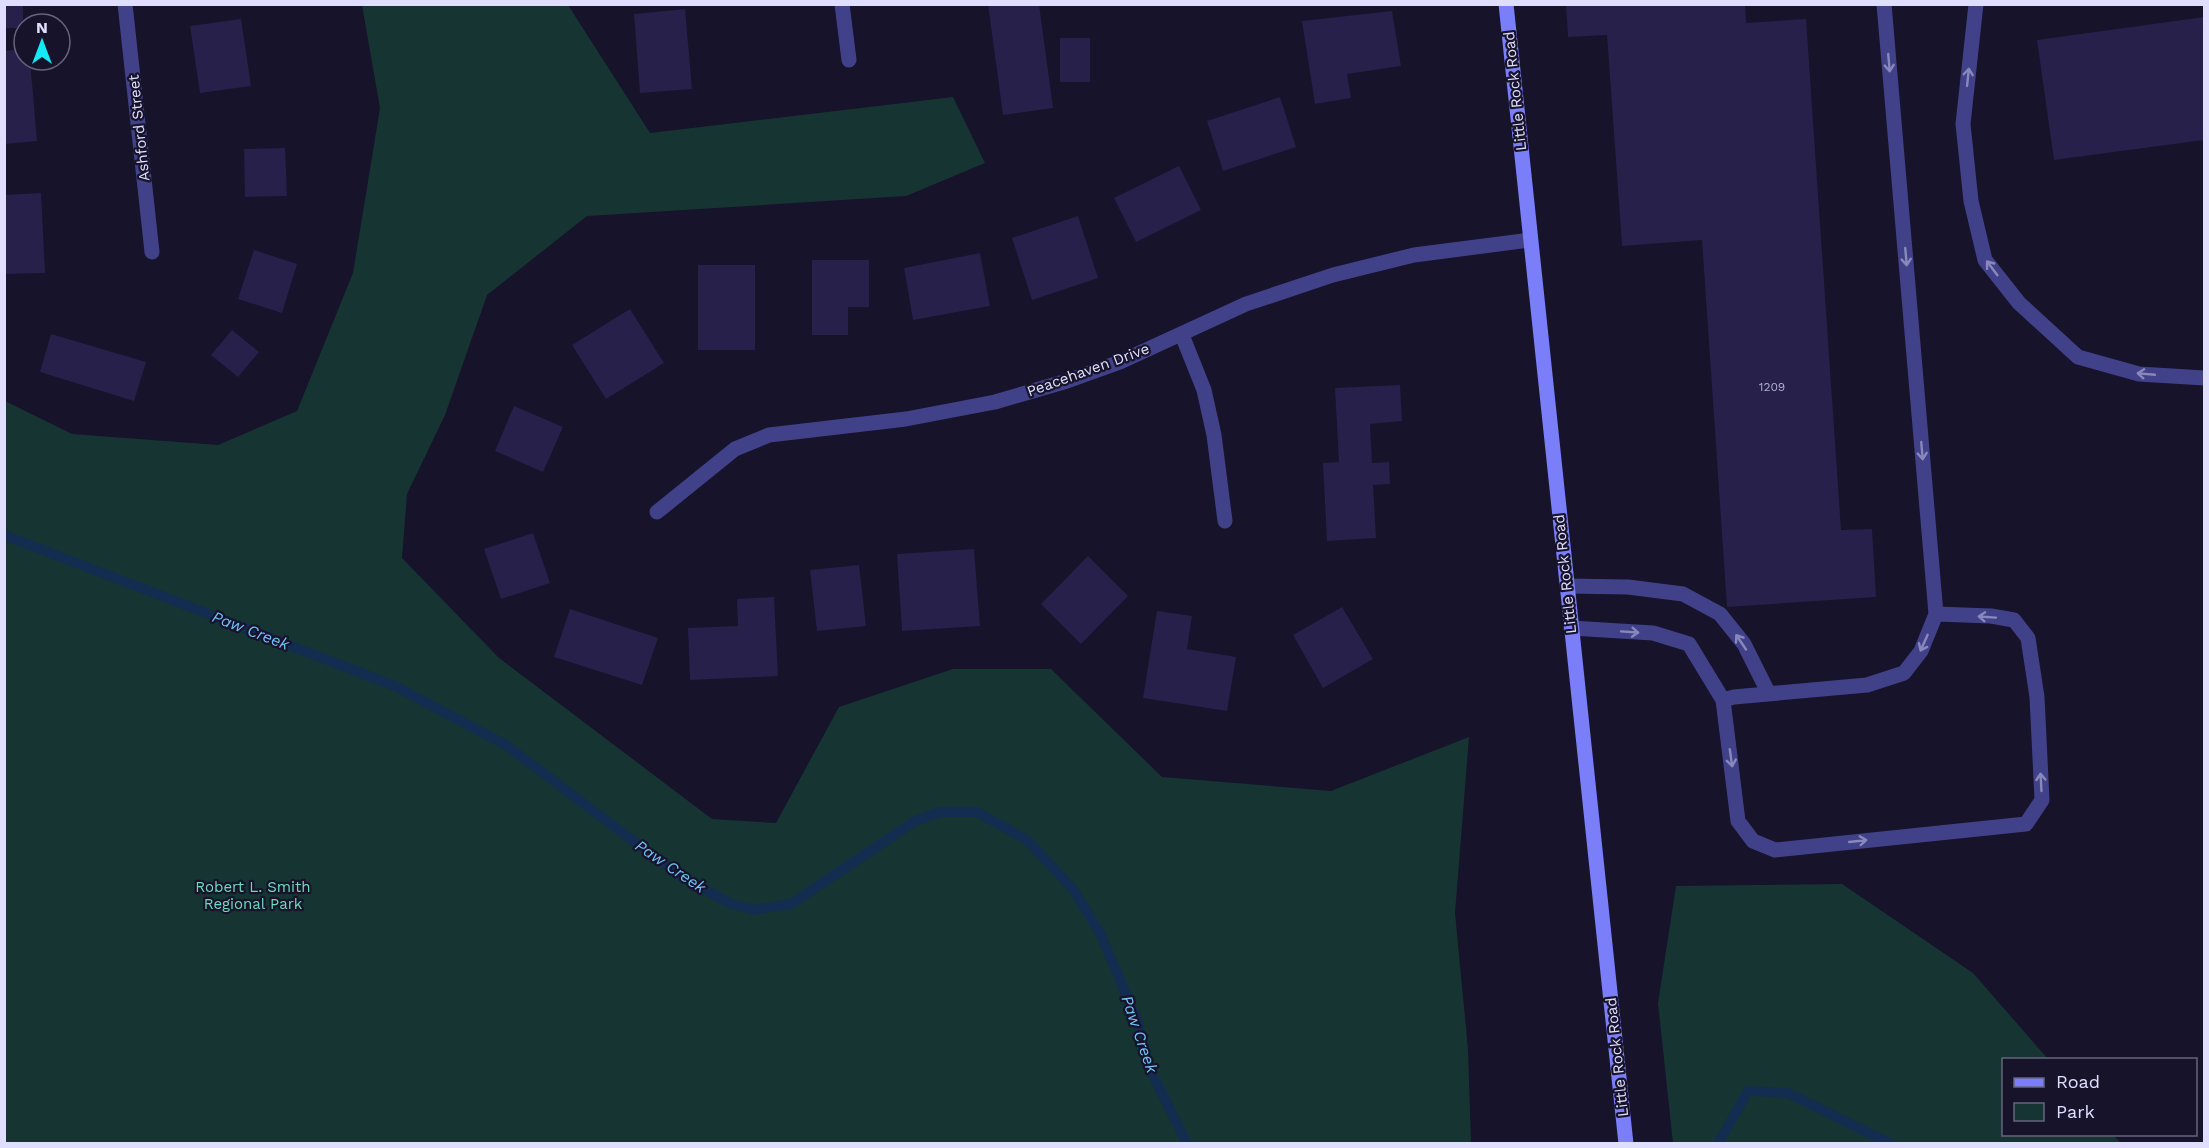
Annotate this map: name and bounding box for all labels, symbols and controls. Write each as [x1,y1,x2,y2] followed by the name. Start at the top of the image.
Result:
[12,12,72,72] north arrow
[36,18,48,37] text: N
[1500,30,1530,152] street label: Little Rock Road
[1884,52,1895,72] one-way arrow
[1963,68,1974,88] one-way arrow
[124,73,154,182] street label: Ashford Street
[1900,247,1911,267] one-way arrow
[1985,260,1998,276] one-way arrow
[1024,339,1152,401] street label: Peacehaven Drive
[2137,368,2157,379] one-way arrow
[1759,380,1785,394] house number: 1209
[1917,441,1928,461] one-way arrow
[1550,513,1580,635] street label: Little Rock Road
[210,607,293,654] water label: Paw Creek
[1977,611,1997,622] one-way arrow
[1619,627,1639,638] one-way arrow
[1735,634,1748,651] one-way arrow
[1918,634,1929,652] one-way arrow
[1725,748,1736,768] one-way arrow
[2036,772,2047,792] one-way arrow
[1848,835,1868,846] one-way arrow
[632,836,711,898] water label: Paw Creek
[195,878,311,913] park label: Robert L. Smith Regional Park
[1117,993,1162,1077] water label: Paw Creek
[1602,996,1632,1118] street label: Little Rock Road
[2002,1058,2197,1136] legend
[2056,1071,2100,1092] text: Road
[2056,1101,2095,1122] text: Park

